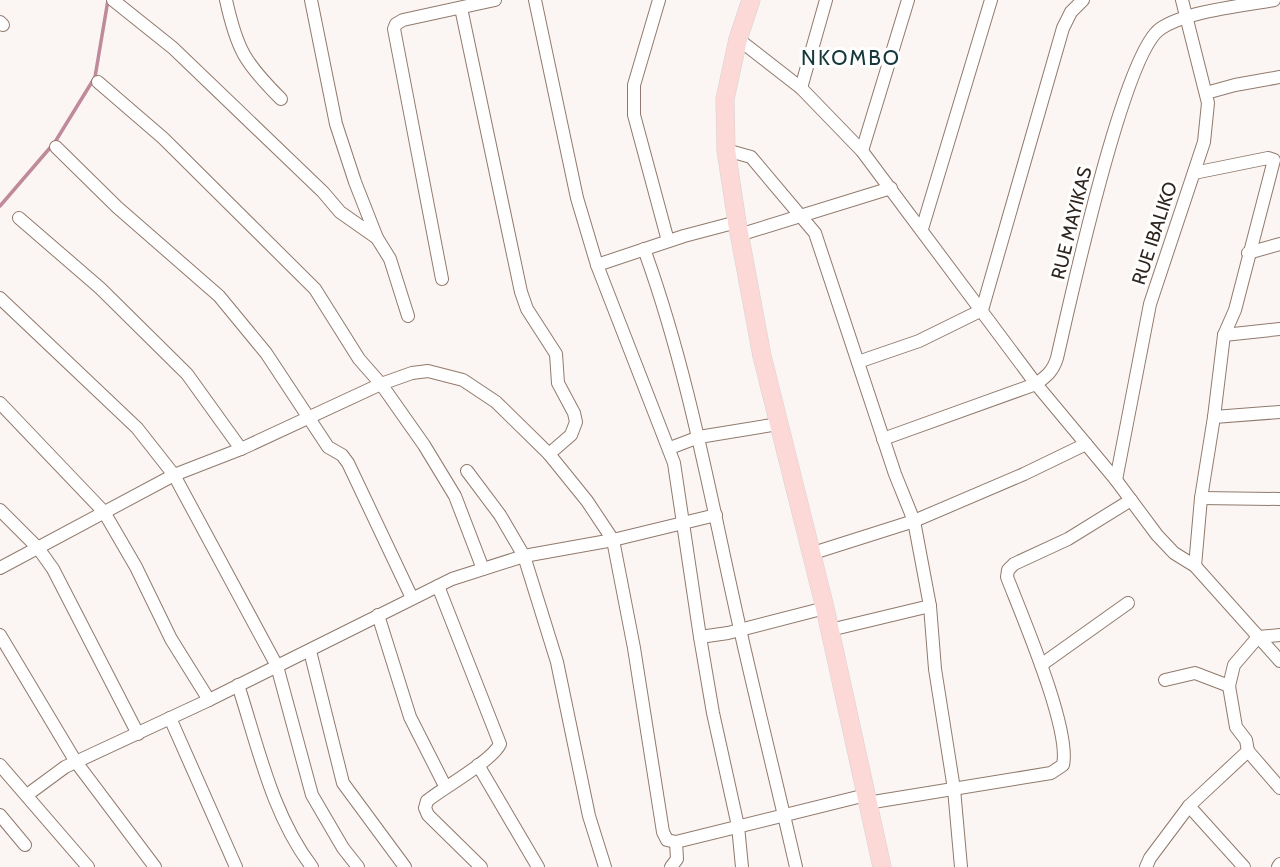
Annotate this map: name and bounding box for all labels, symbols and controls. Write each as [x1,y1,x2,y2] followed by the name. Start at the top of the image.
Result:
[801,45,901,70] district label: NKOMBO
[1046,164,1097,282] street label: RUE MAYIKAS
[1127,179,1182,288] street label: RUE IBALIKO

